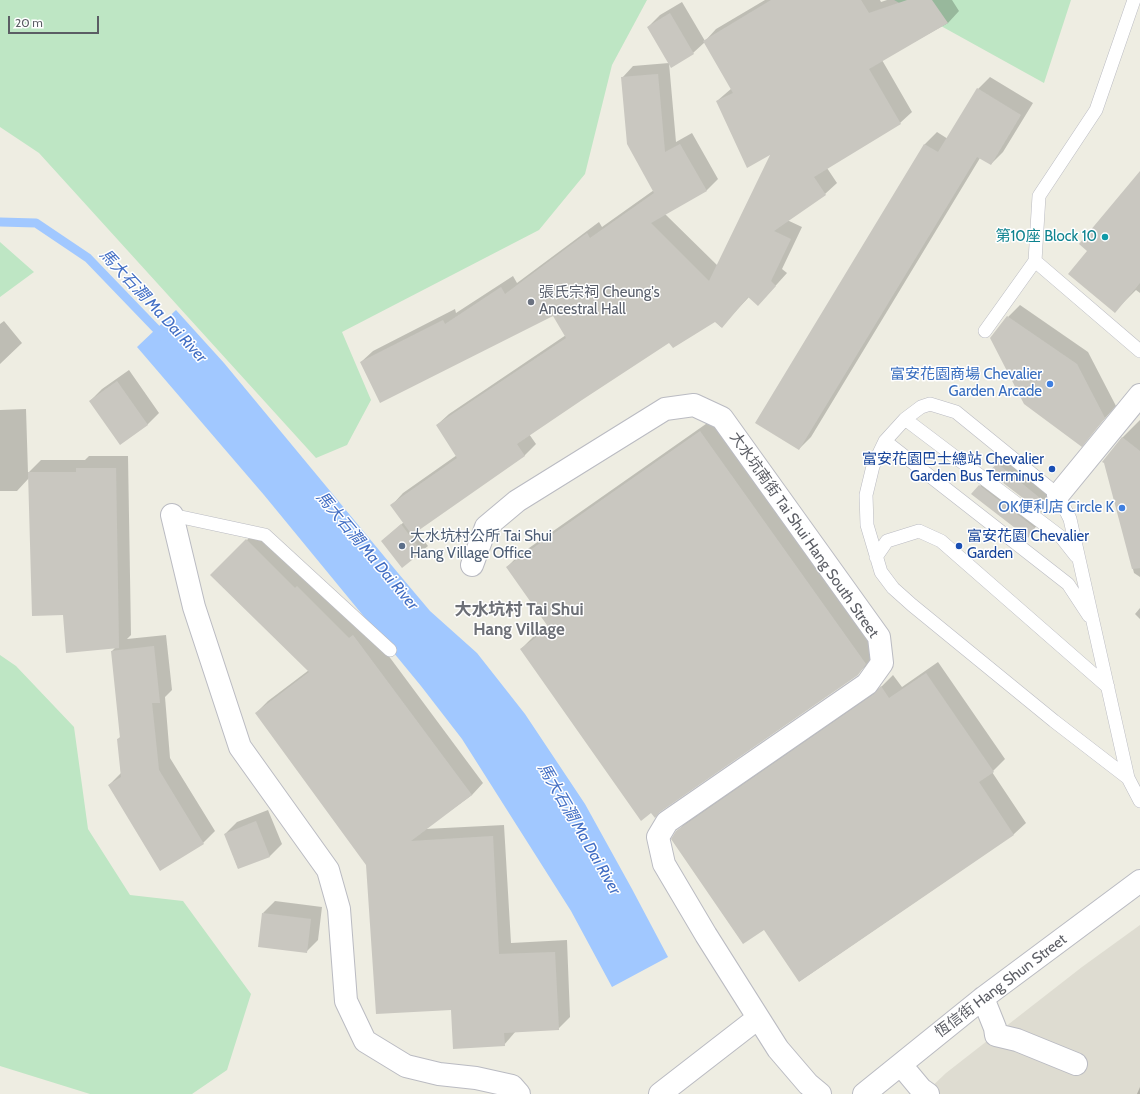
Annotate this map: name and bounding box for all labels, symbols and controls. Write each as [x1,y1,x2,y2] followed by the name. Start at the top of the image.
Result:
[10,8,101,34] scale bar
[15,15,43,30] text: 20 m
[995,228,1097,246] place label: 第10座 Block 10
[1100,232,1110,242] marker: 第10座 Block 10
[95,245,211,367] water label: 馬大石澗 Ma Dai River
[539,284,660,319] place label: 張氏宗祠 Cheung's Ancestral Hall
[526,297,536,307] marker: 張氏宗祠 Cheung's Ancestral Hall
[890,366,1042,401] place label: 富安花園商場 Chevalier Garden Arcade
[1045,379,1055,389] marker: 富安花園商場 Chevalier Garden Arcade
[726,429,882,641] street label: 大水坑南街 Tai Shui Hang South Street
[862,451,1044,486] place label: 富安花園巴士總站 Chevalier Garden Bus Terminus
[1047,464,1057,474] marker: 富安花園巴士總站 Chevalier Garden Bus Terminus
[312,488,422,614] water label: 馬大石澗 Ma Dai River
[998,499,1114,517] place label: OK便利店 Circle K
[1117,503,1127,513] marker: OK便利店 Circle K
[410,528,552,563] place label: 大水坑村公所 Tai Shui Hang Village Office
[967,528,1089,563] place label: 富安花園 Chevalier Garden
[397,541,407,551] marker: 大水坑村公所 Tai Shui Hang Village Office
[954,541,964,551] marker: 富安花園 Chevalier Garden
[454,600,584,640] district label: 大水坑村 Tai Shui Hang Village
[534,760,624,898] water label: 馬大石澗 Ma Dai River
[932,931,1070,1041] street label: 恆信街 Hang Shun Street

